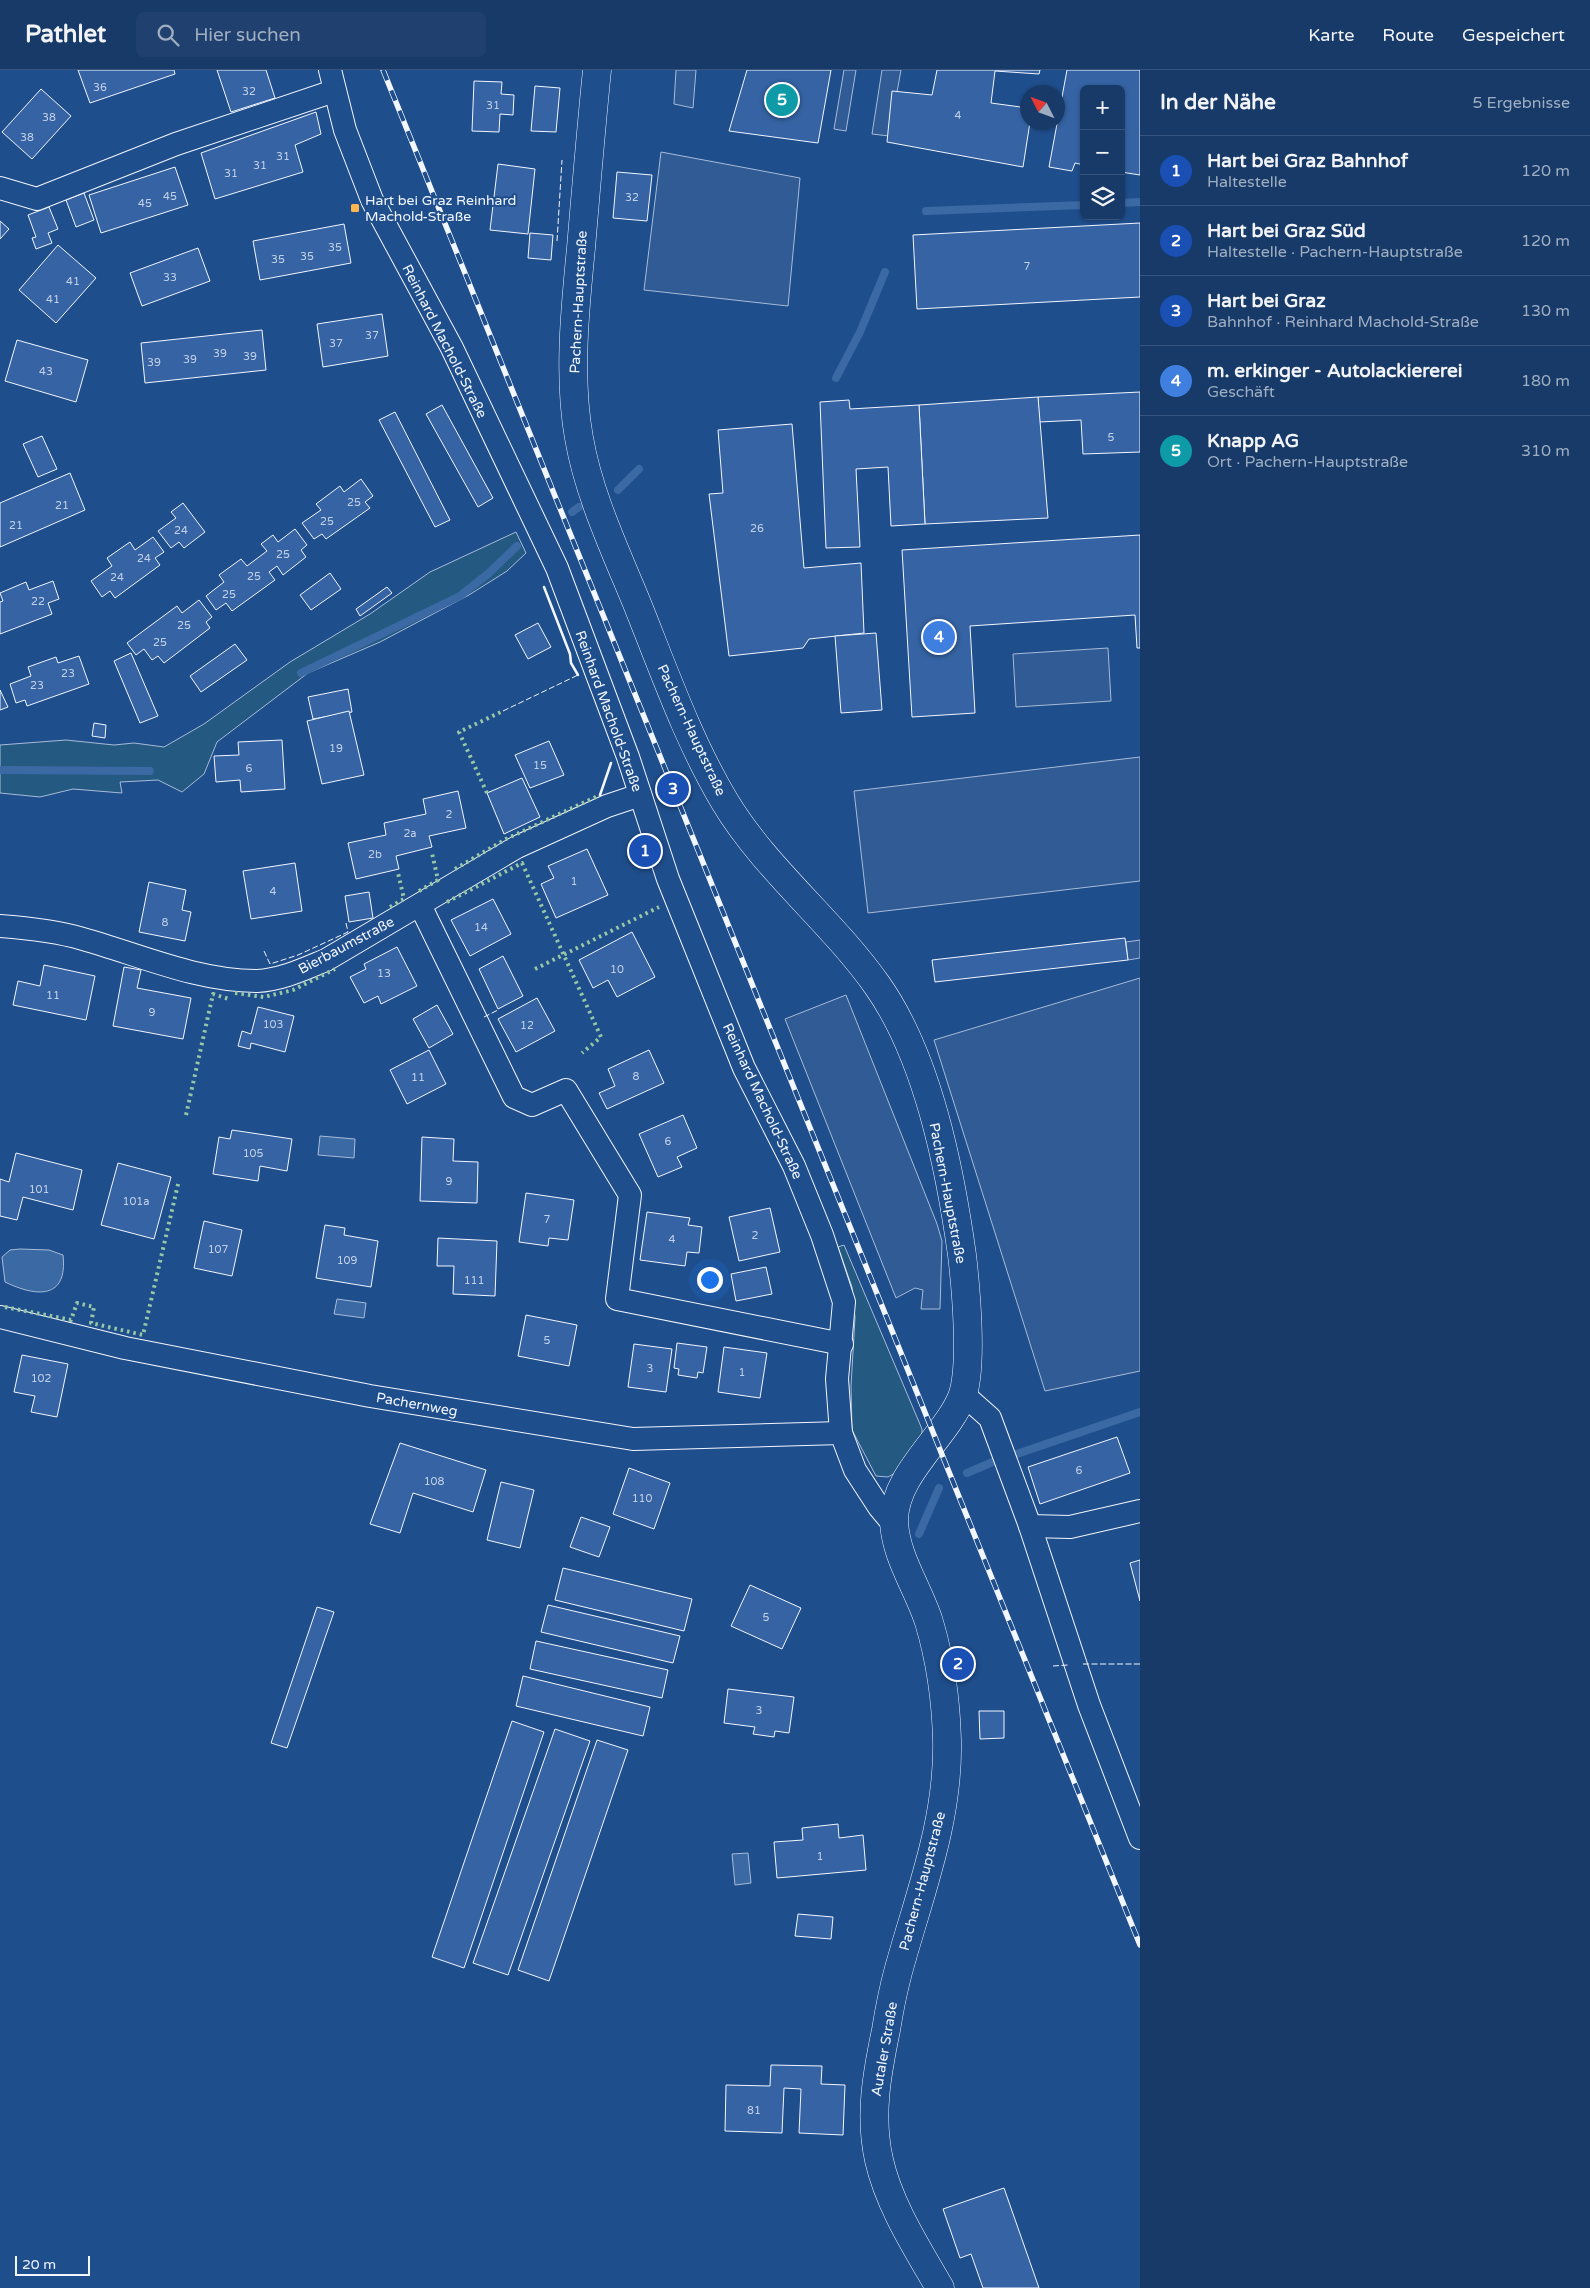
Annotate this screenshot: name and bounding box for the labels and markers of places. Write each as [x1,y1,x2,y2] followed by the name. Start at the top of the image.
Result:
[766,81,798,119] pin: 5
[365,192,516,225] place label: Hart bei Graz Reinhard Machold-Straße
[349,202,361,214] marker: Hart bei Graz Reinhard Machold-Straße
[923,618,955,656] pin: 4
[657,770,689,808] pin: 3
[629,832,661,870] pin: 1
[942,1645,974,1683] pin: 2

